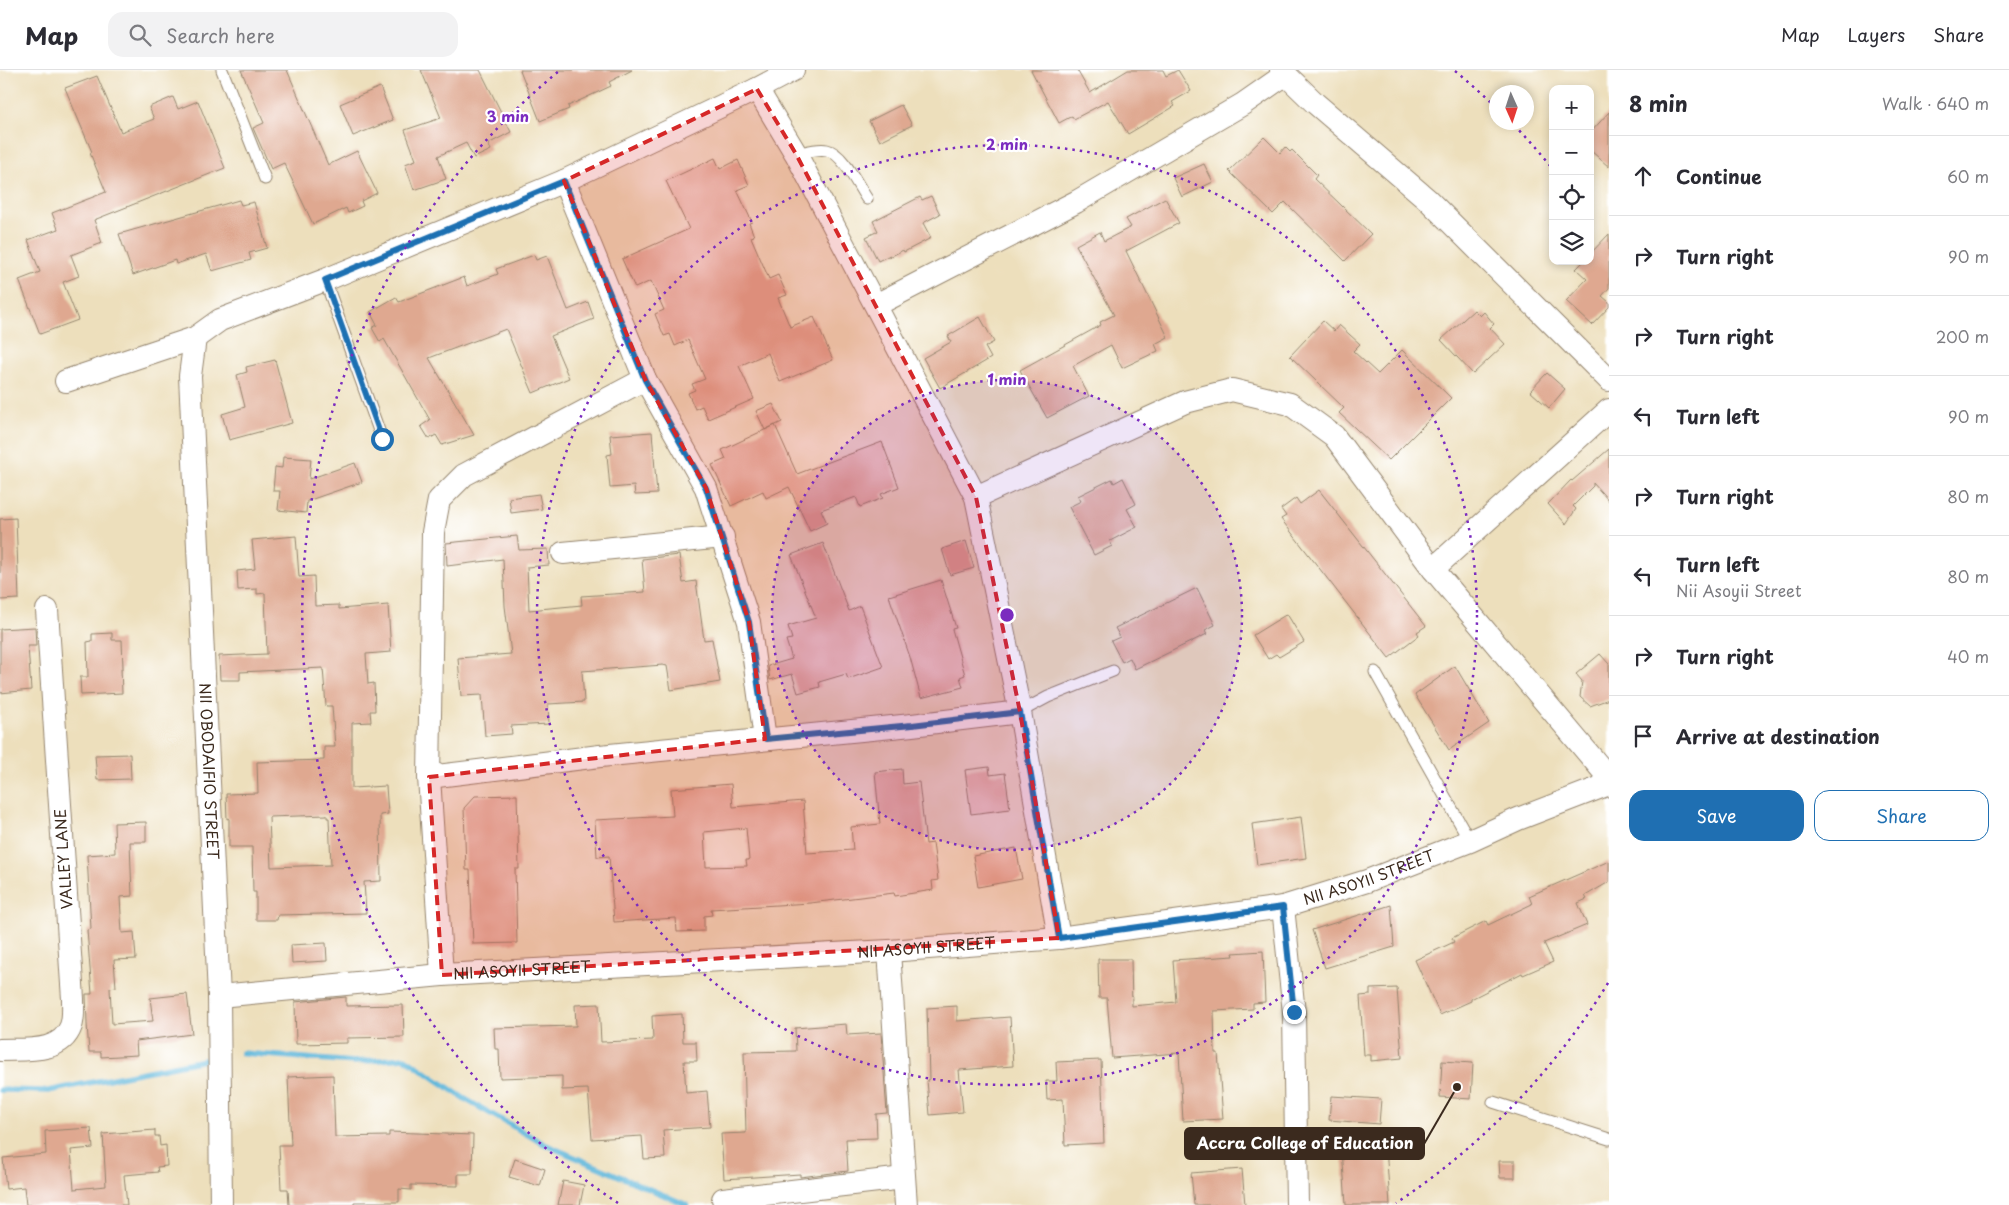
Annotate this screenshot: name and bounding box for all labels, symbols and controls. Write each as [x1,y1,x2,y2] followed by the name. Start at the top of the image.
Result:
[108,12,458,57] search box
[25,17,78,53] text: Map
[126,21,154,49] icon: search
[166,21,275,49] text: Search here
[1781,21,1820,48] text: Map
[1848,21,1905,48] text: Layers
[1933,21,1984,48] text: Share
[1489,85,1534,130] north arrow
[1549,85,1594,265] map controls
[1549,85,1594,130] button: +
[1629,87,1688,119] text: 8 min
[1882,91,1989,115] text: Walk · 640 m
[487,104,529,127] text: 3 min
[1549,130,1594,175] button: −
[986,132,1028,155] text: 2 min
[1629,162,1657,190] icon: ahead
[1676,162,1762,190] text: Continue
[1947,164,1989,188] text: 60 m
[1549,175,1594,220] button: locate
[1549,220,1594,265] button: layers
[1629,242,1657,270] icon: right
[1676,242,1774,270] text: Turn right
[1948,244,1989,268] text: 90 m
[1629,322,1657,350] icon: right
[1676,322,1774,350] text: Turn right
[1936,324,1989,348] text: 200 m
[988,367,1026,390] text: 1 min
[1629,402,1657,430] icon: left
[1676,402,1760,430] text: Turn left
[1948,404,1989,428] text: 90 m
[371,428,394,451] route start
[1629,482,1657,510] icon: right
[1676,482,1774,510] text: Turn right
[1947,484,1989,508] text: 80 m
[1676,550,1760,578] text: Turn left
[1629,562,1657,590] icon: left
[1947,564,1989,588] text: 80 m
[1676,578,1802,602] text: Nii Asoyii Street
[998,606,1016,624] centre of rings
[1629,642,1657,670] icon: right
[1676,642,1774,670] text: Turn right
[1947,644,1989,668] text: 40 m
[194,683,226,861] street label: NII OBODAIFIO STREET
[1629,722,1657,750] icon: arrive
[1676,722,1880,750] text: Arrive at destination
[1629,790,1804,841] button: Save
[1814,790,1989,841] button: Share
[48,808,77,910] street label: VALLEY LANE
[1300,843,1438,910] street label: NII ASOYII STREET
[857,930,996,963] street label: NII ASOYII STREET
[453,954,592,984] street label: NII ASOYII STREET
[1283,1001,1306,1024] route end
[1185,1128,1424,1159] callout: Accra College of Education
[1195,1130,1414,1154] text: Accra College of Education

